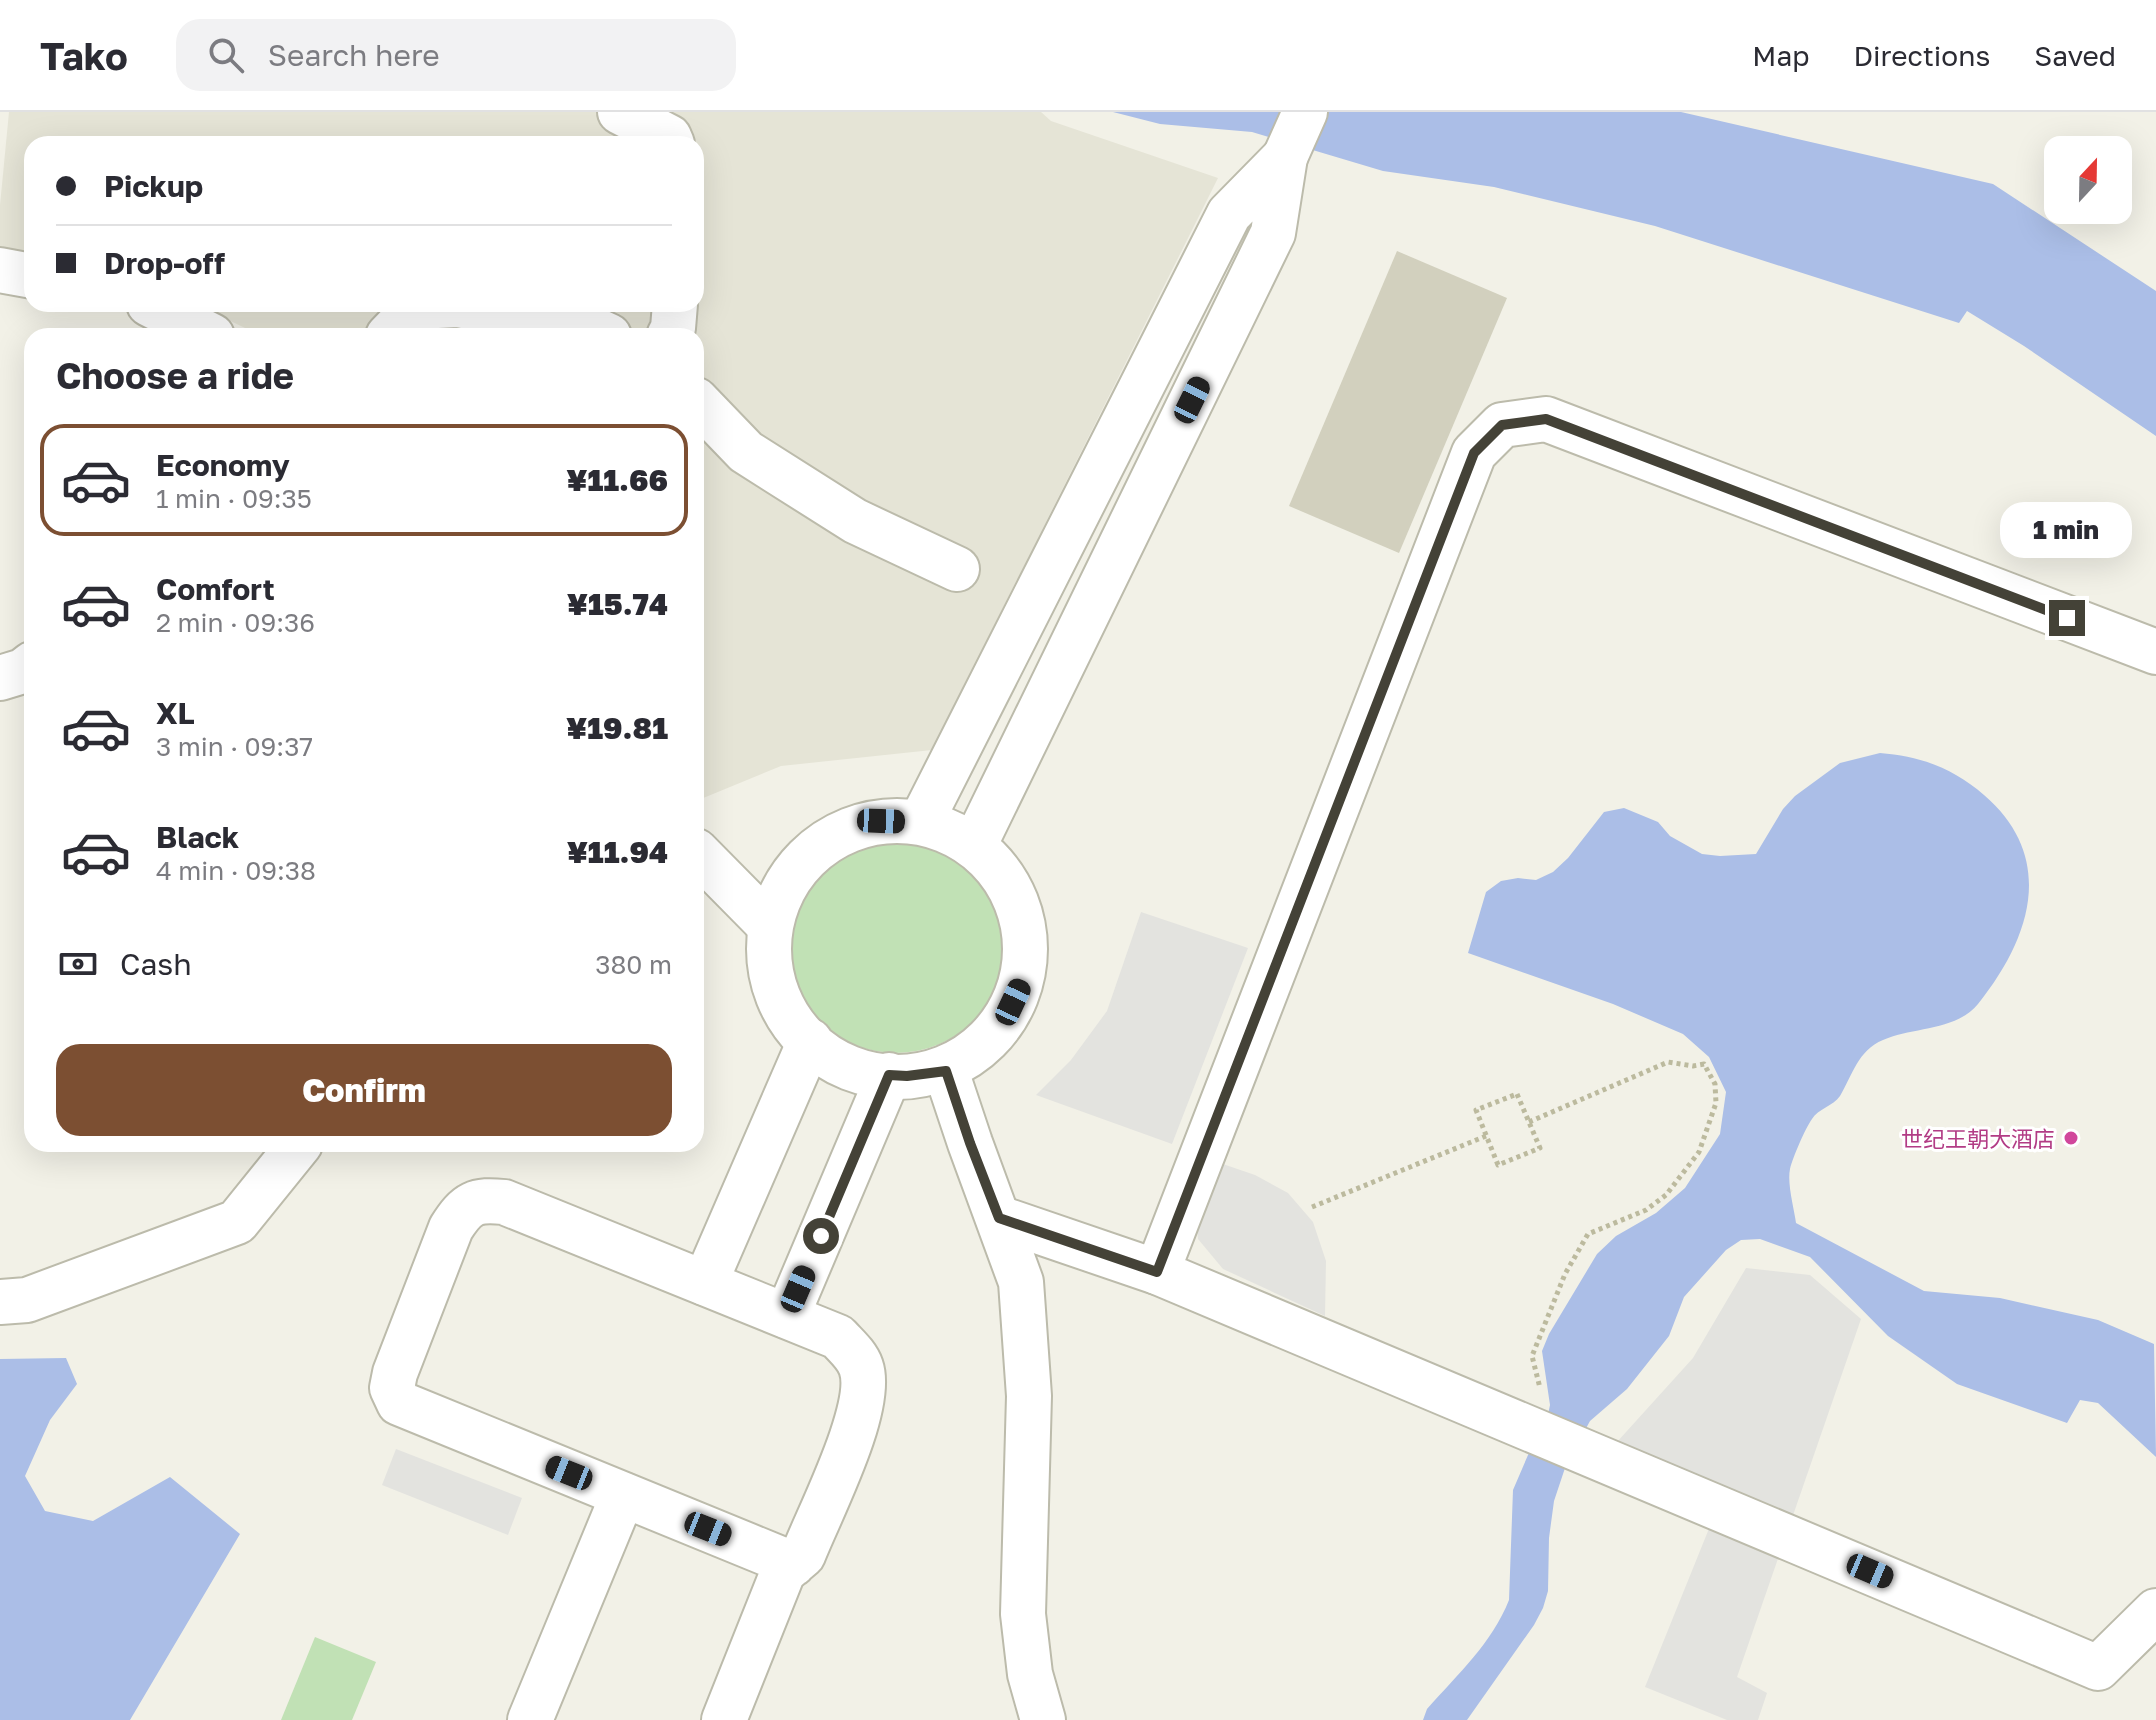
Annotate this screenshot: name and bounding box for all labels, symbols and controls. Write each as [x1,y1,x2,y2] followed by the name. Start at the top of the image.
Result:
[176,19,736,91] search box
[40,33,128,78] text: Tako
[204,33,248,77] icon: search
[268,37,440,73] text: Search here
[1752,39,1809,72] text: Map
[1853,39,1990,72] text: Directions
[2034,39,2116,72] text: Saved
[2044,136,2132,224] north arrow
[2044,136,2132,224] map controls
[104,168,203,204] text: Pickup
[104,245,225,281] text: Drop-off
[56,354,294,397] text: Choose a ride
[1171,373,1213,427] car
[60,444,132,516] icon: car
[156,447,290,483] text: Economy
[566,462,668,498] text: ¥11.66
[156,483,312,514] text: 1 min · 09:35
[2001,502,2133,558] callout: 1 min
[2033,514,2099,545] text: 1 min
[60,568,132,640] icon: car
[156,571,275,607] text: Comfort
[567,586,668,622] text: ¥15.74
[2049,600,2085,636] route end
[156,607,315,638] text: 2 min · 09:36
[60,692,132,764] icon: car
[156,695,195,731] text: XL
[566,710,668,746] text: ¥19.81
[156,731,313,762] text: 3 min · 09:37
[857,808,905,834] car
[60,816,132,888] icon: car
[156,819,239,855] text: Black
[567,834,668,870] text: ¥11.94
[156,855,316,886] text: 4 min · 09:38
[56,942,100,986] icon: cash
[120,946,192,982] text: Cash
[595,949,672,980] text: 380 m
[992,975,1034,1029] car
[56,1044,672,1136] button: Confirm
[1901,1125,2055,1152] place label: 世纪王朝大酒店
[2062,1129,2080,1147] marker: 世纪王朝大酒店
[803,1218,839,1254] route start
[778,1262,818,1316] car
[542,1453,596,1493] car
[681,1509,735,1549] car
[1843,1551,1897,1591] car

